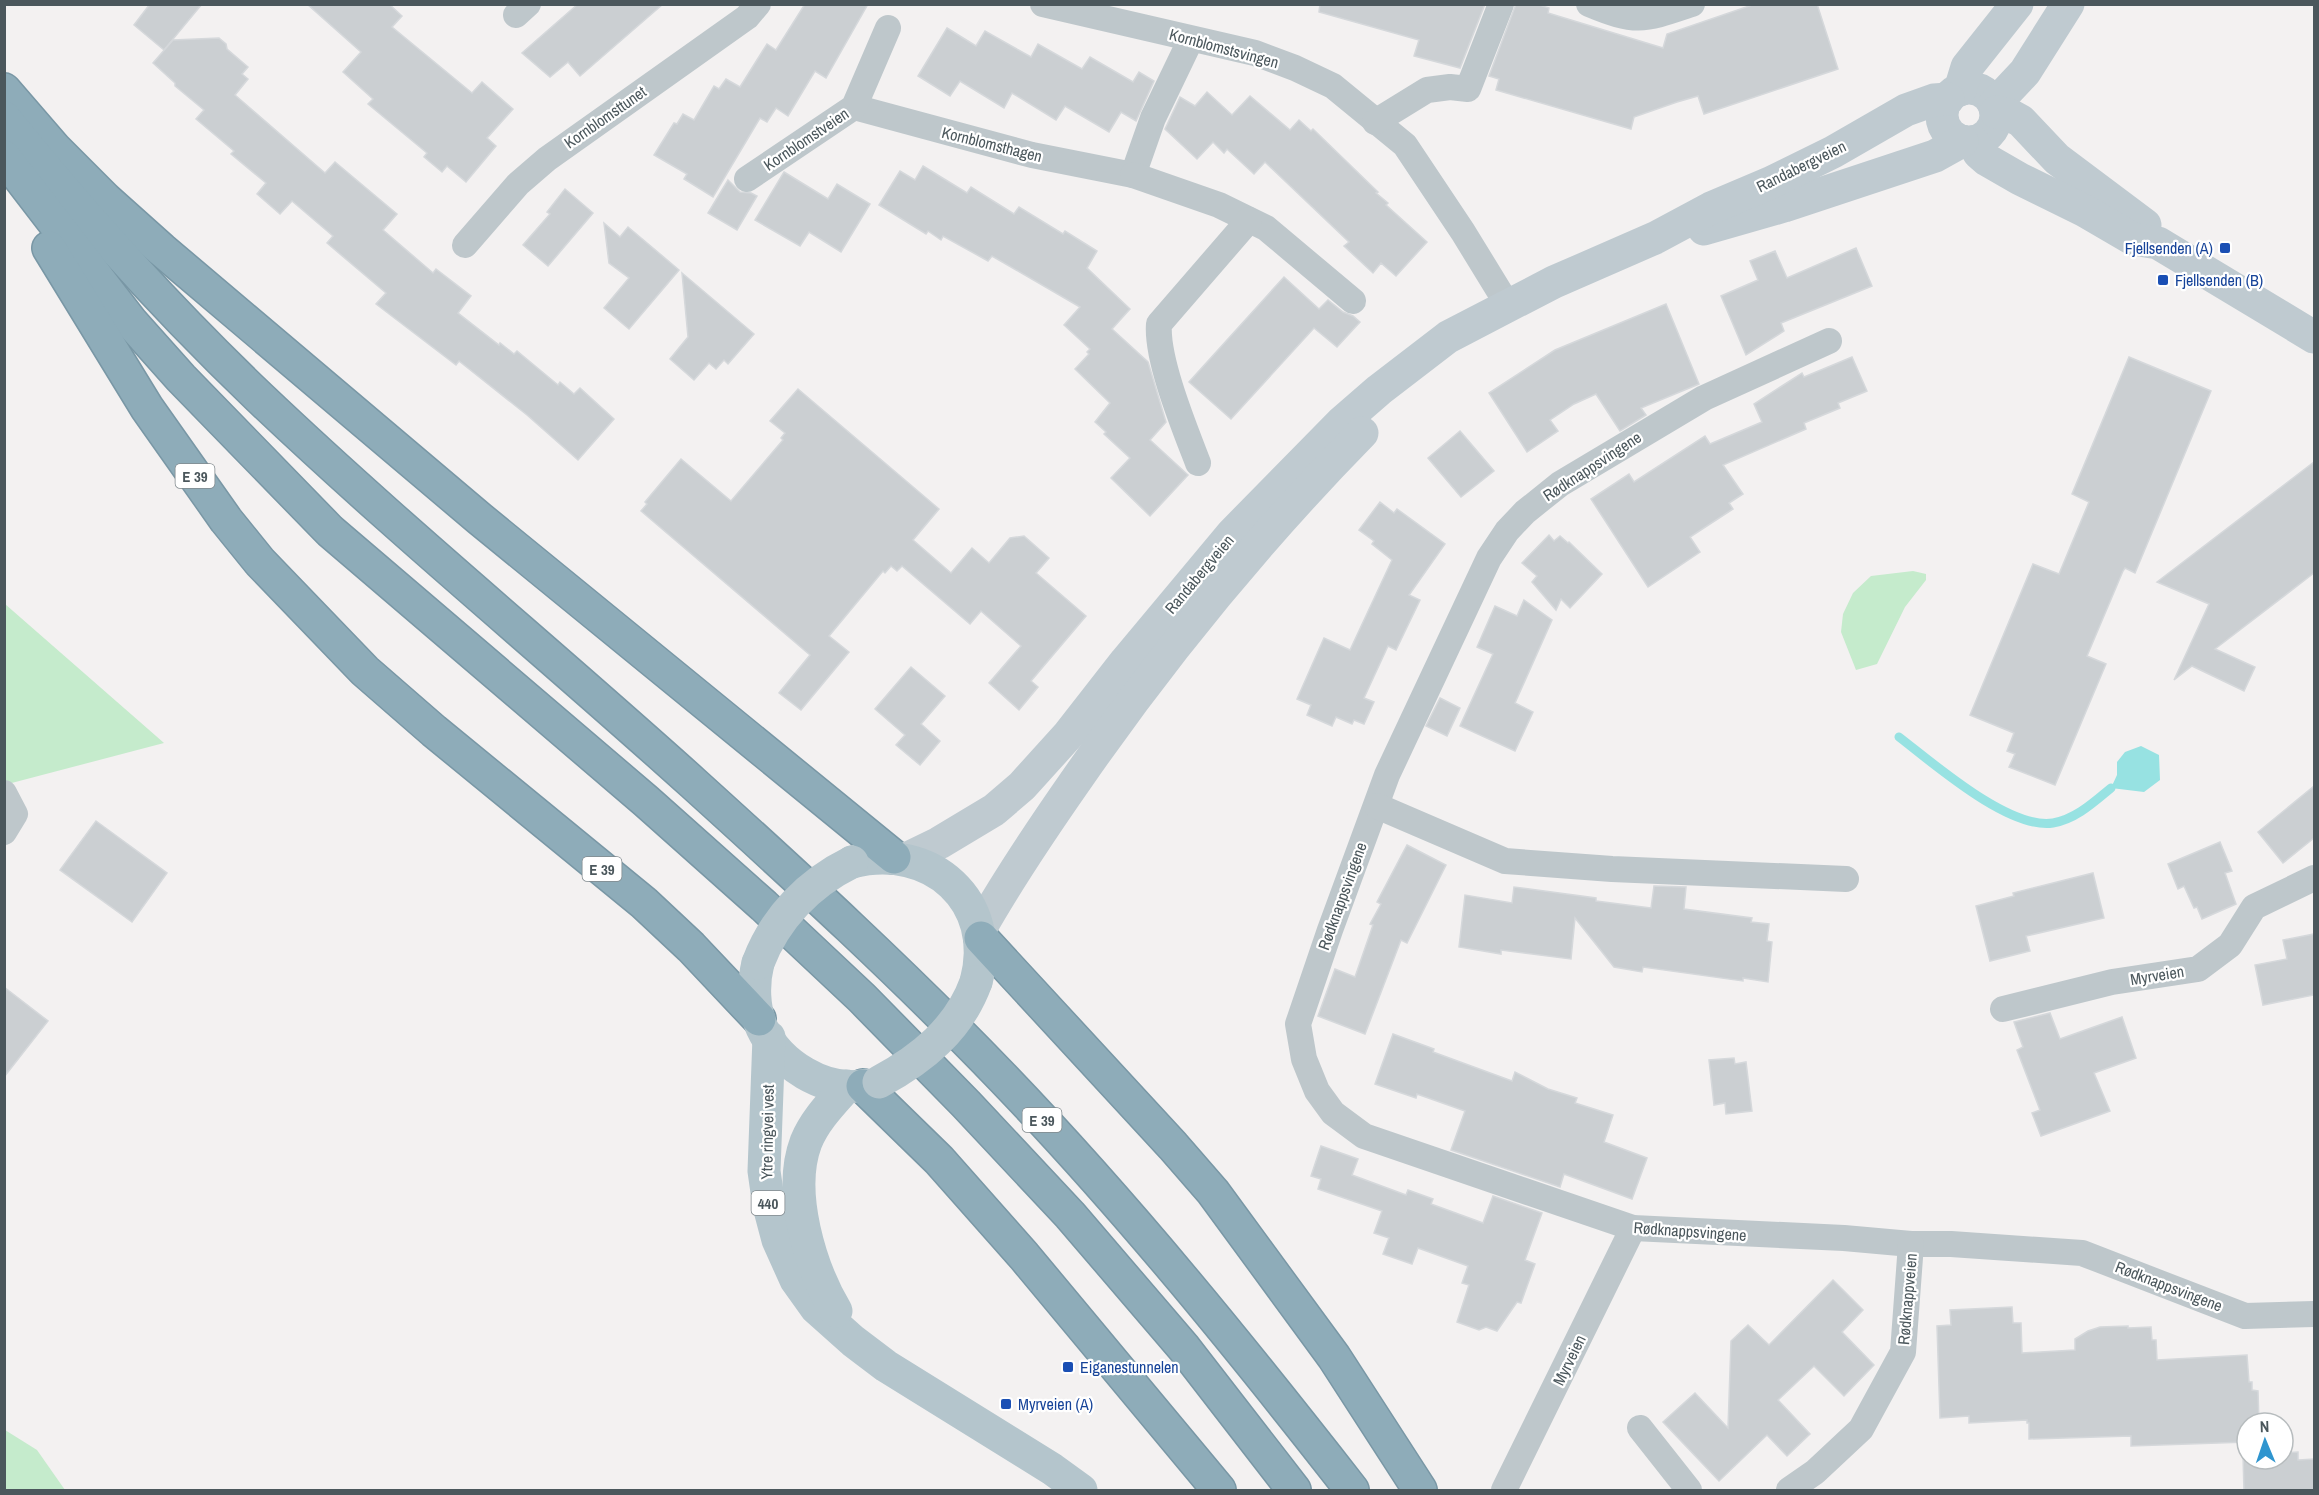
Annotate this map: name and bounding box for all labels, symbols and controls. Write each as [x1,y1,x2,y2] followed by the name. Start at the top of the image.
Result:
[1167,23,1281,73] street label: Kornblomstsvingen
[560,80,651,153] street label: Kornblomsttunet
[759,102,853,176] street label: Kornblomstveien
[939,121,1045,167] street label: Kornblomsthagen
[1753,135,1849,197] street label: Randabergveien
[2125,237,2213,259] place label: Fjellsenden (A)
[2218,241,2232,255] marker: Fjellsenden (A)
[2175,269,2263,291] place label: Fjellsenden (B)
[2156,273,2170,287] marker: Fjellsenden (B)
[1539,426,1645,506] street label: Rødknappsvingene
[176,464,214,488] road number: E 39
[1159,530,1239,618] street label: Randabergveien
[1312,839,1372,953] street label: Rødknappsvingene
[582,857,622,881] road number: E 39
[2129,960,2185,990] street label: Myrveien
[755,1084,779,1180] street label: Ytre ringvei vest
[1022,1108,1062,1132] road number: E 39
[752,1191,784,1215] road number: 440
[1633,1216,1747,1246] street label: Rødknappsvingene
[1892,1252,1922,1346] street label: Rødknappveien
[2112,1255,2226,1317] street label: Rødknappsvingene
[1547,1331,1591,1389] street label: Myrveien
[1080,1356,1178,1378] place label: Eiganestunnelen
[1061,1360,1075,1374] marker: Eiganestunnelen
[1018,1393,1093,1415] place label: Myrveien (A)
[999,1397,1013,1411] marker: Myrveien (A)
[2235,1411,2295,1471] north arrow
[2259,1415,2270,1437] text: N

